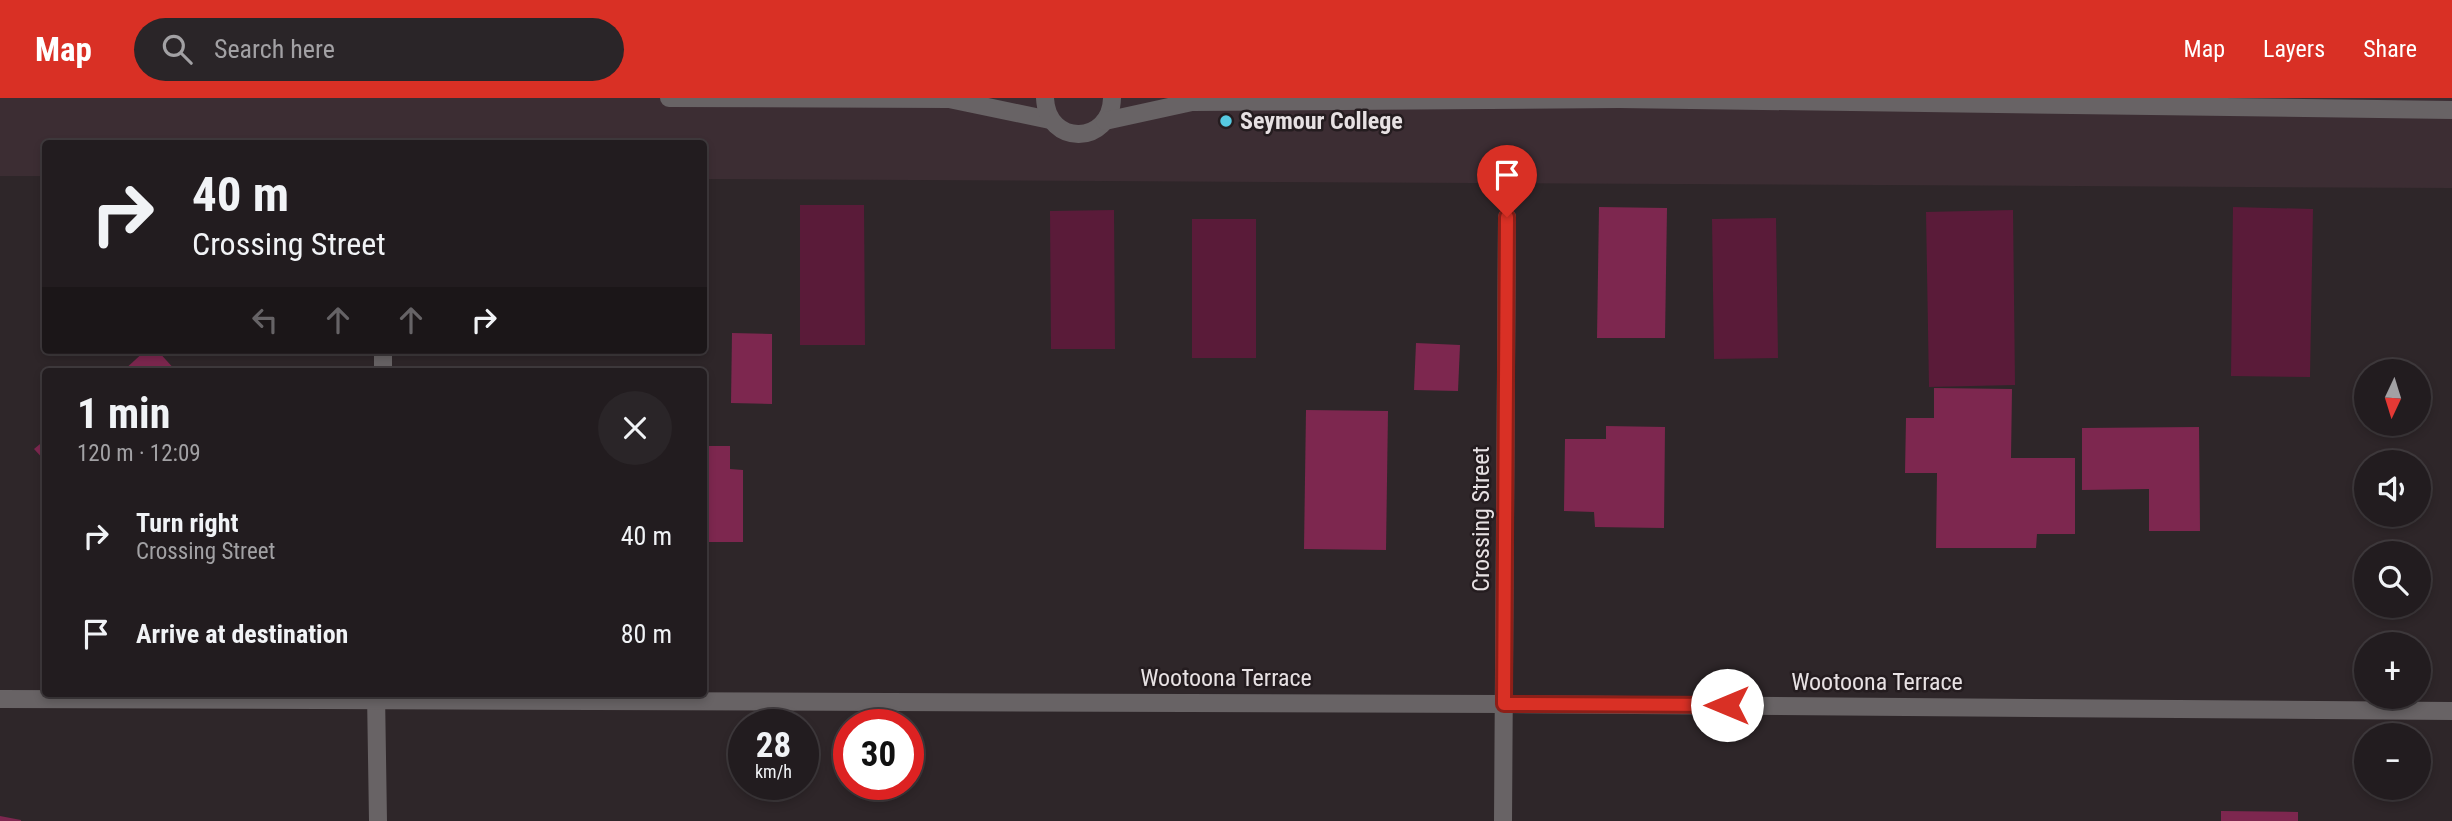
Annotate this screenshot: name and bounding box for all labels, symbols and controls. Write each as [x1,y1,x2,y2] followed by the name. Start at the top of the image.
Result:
[134,18,624,81] search box
[35,30,92,69] text: Map
[158,30,196,68] icon: search
[214,34,335,64] text: Search here
[2184,35,2225,63] text: Map
[2263,35,2325,63] text: Layers
[2363,35,2417,63] text: Share
[1240,107,1403,135] place label: Seymour College
[1218,113,1234,129] marker: Seymour College
[1477,145,1537,217] pin
[1488,156,1526,194] icon: arrive
[192,166,289,223] text: 40 m
[77,168,168,259] icon: right
[192,225,386,263] text: Crossing Street
[246,301,284,339] icon: left
[319,301,357,339] icon: ahead
[392,301,430,339] icon: ahead
[465,301,503,339] icon: right
[2354,359,2431,436] north arrow
[2354,359,2431,800] map controls
[77,389,170,438] text: 1 min
[598,391,672,465] button: close
[77,440,201,467] text: 120 m · 12:09
[1467,446,1495,592] street label: Crossing Street
[2354,450,2431,527] button: sound
[136,508,238,538] text: Turn right
[77,517,115,555] icon: right
[621,521,672,551] text: 40 m
[136,538,275,565] text: Crossing Street
[2354,541,2431,618] button: search
[77,615,115,653] icon: arrive
[136,619,348,649] text: Arrive at destination
[621,619,672,649] text: 80 m
[2354,632,2431,709] button: +
[1140,664,1312,692] street label: Wootoona Terrace
[1690,668,1764,742] position arrow
[1791,668,1963,696] street label: Wootoona Terrace
[833,709,924,800] speed limit sign: 30
[2354,723,2431,800] button: −
[756,725,791,766] text: 28
[755,761,792,782] text: km/h

